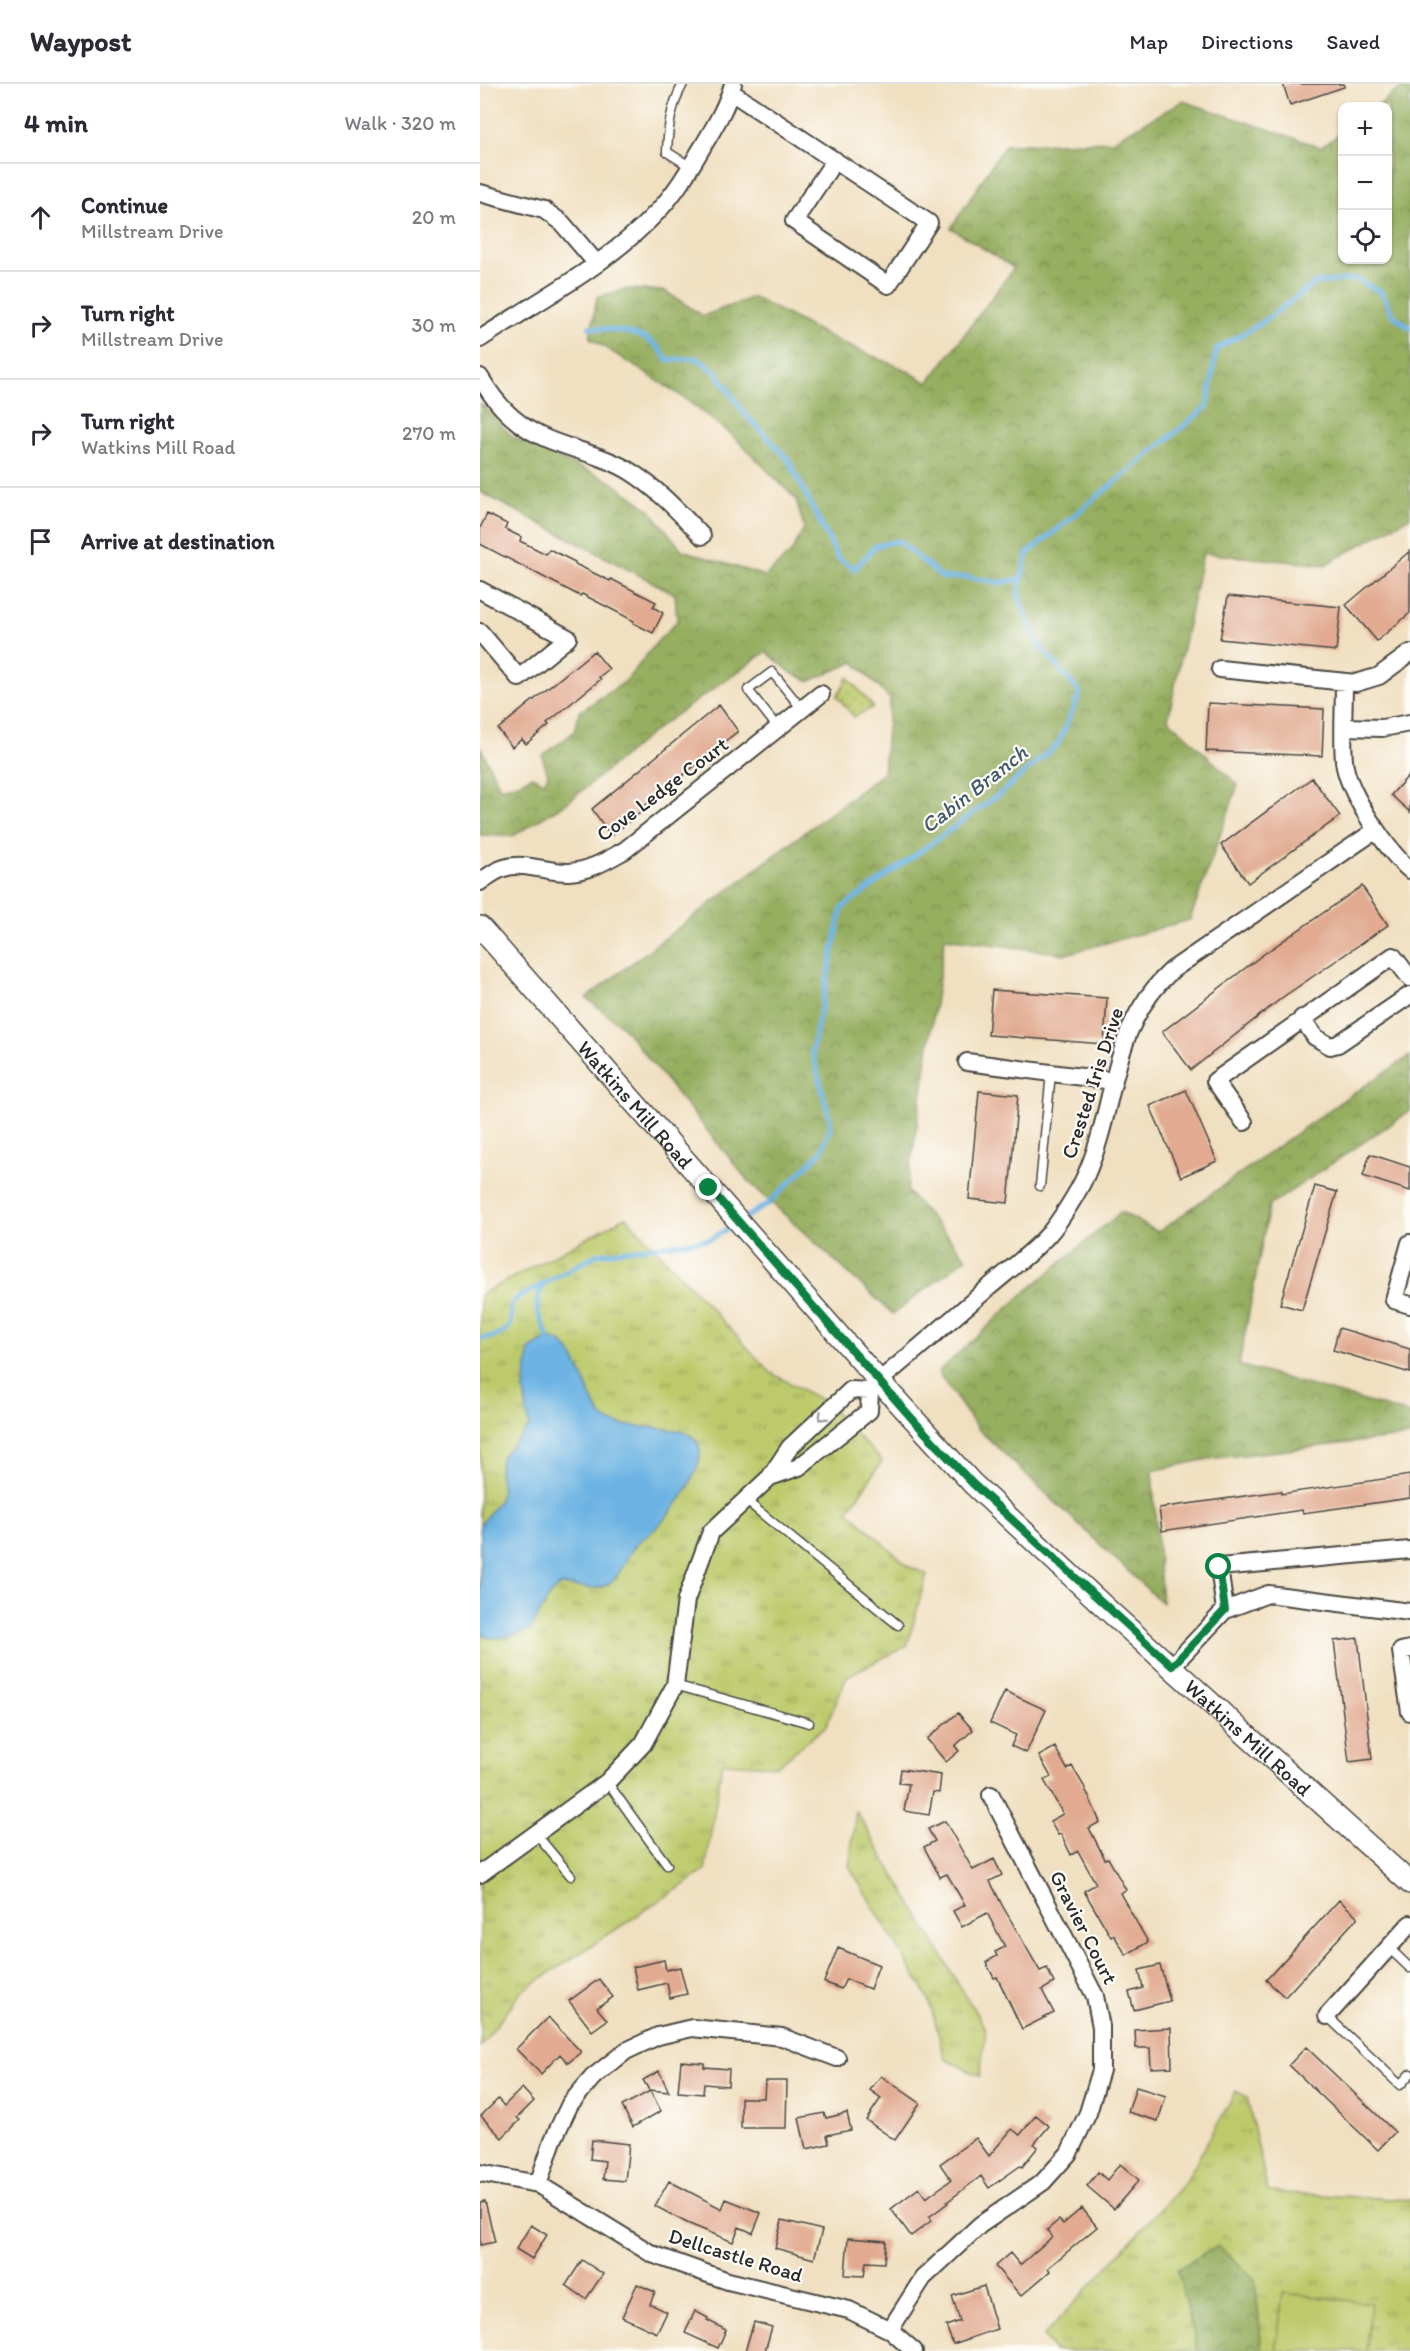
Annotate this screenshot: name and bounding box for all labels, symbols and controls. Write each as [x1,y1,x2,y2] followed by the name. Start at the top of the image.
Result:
[30,24,132,58] text: Waypost
[1130,29,1168,54] text: Map
[1201,29,1293,54] text: Directions
[1326,29,1380,54] text: Saved
[1338,102,1392,264] map controls
[1338,102,1392,156] button: +
[24,107,88,139] text: 4 min
[344,111,456,135] text: Walk · 320 m
[1338,156,1392,210] button: −
[81,192,168,219] text: Continue
[24,201,57,234] icon: ahead
[412,205,456,229] text: 20 m
[1338,210,1392,264] button: locate
[81,219,224,243] text: Millstream Drive
[81,300,175,327] text: Turn right
[24,309,57,342] icon: right
[411,313,456,337] text: 30 m
[81,327,224,351] text: Millstream Drive
[81,408,175,435] text: Turn right
[24,417,57,450] icon: right
[402,421,456,445] text: 270 m
[81,435,235,459] text: Watkins Mill Road
[24,525,57,558] icon: arrive
[81,528,275,555] text: Arrive at destination
[591,731,733,847] street label: Cove Ledge Court
[915,739,1033,839] water label: Cabin Branch
[1056,1004,1128,1162] street label: Crested Iris Drive
[573,1035,699,1174] street label: Watkins Mill Road
[695,1174,721,1200] route end
[818,1410,829,1421] one-way arrow
[1205,1553,1231,1579] route start
[1180,1673,1317,1801] street label: Watkins Mill Road
[1045,1866,1123,1988] street label: Gravier Court
[666,2223,807,2287] street label: Dellcastle Road

